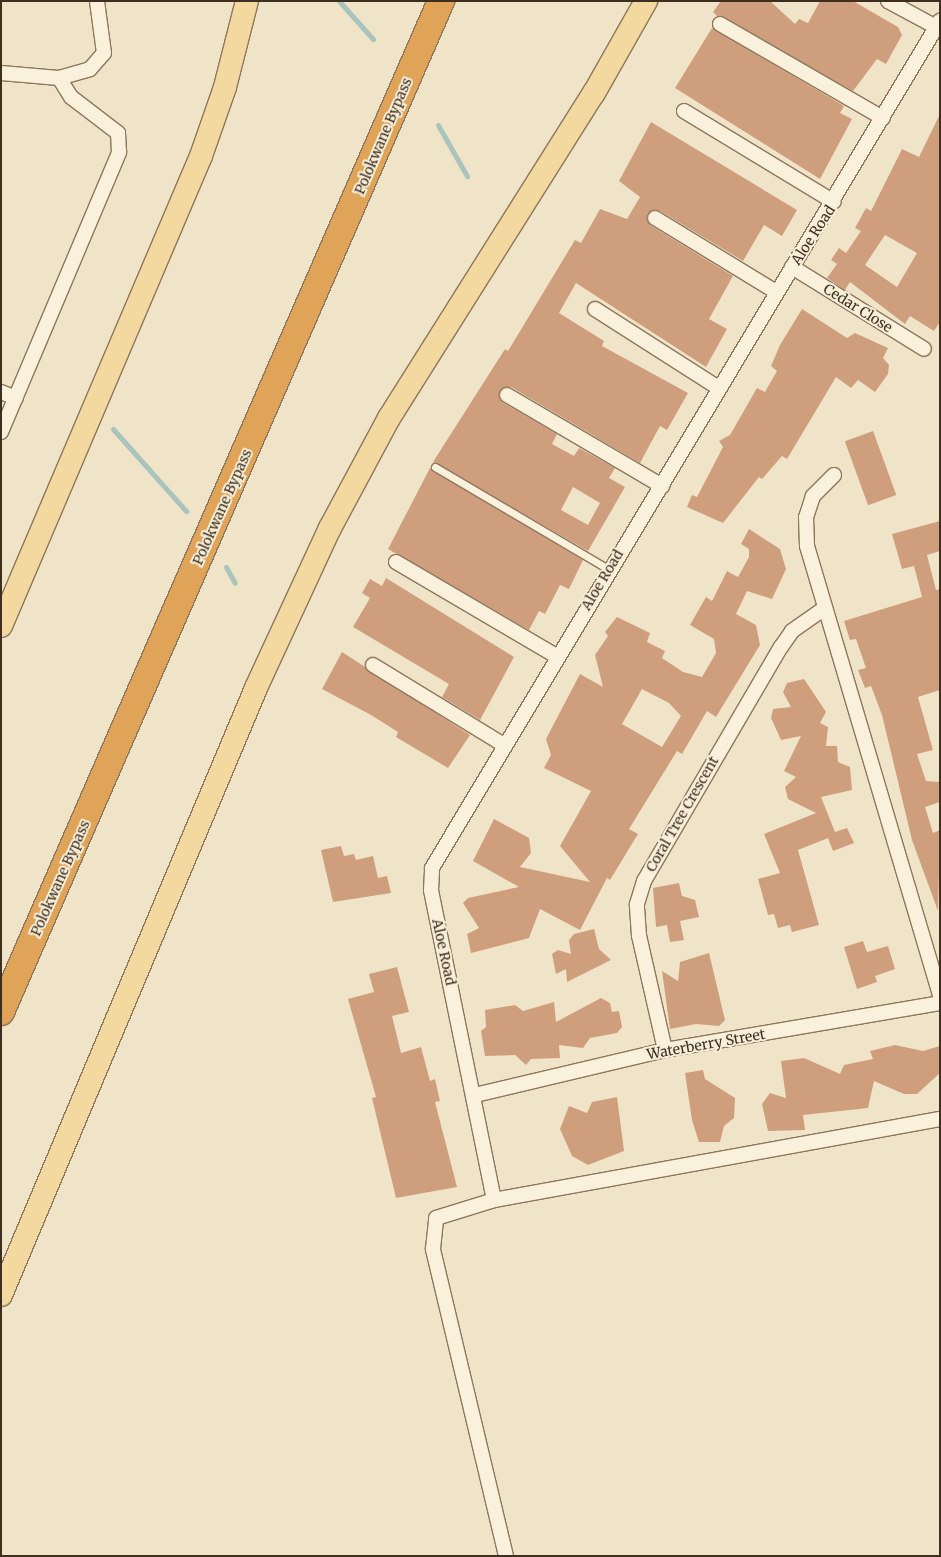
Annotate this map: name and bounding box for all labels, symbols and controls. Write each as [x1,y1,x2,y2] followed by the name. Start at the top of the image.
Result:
[351,75,415,197] street label: Polokwane Bypass
[788,202,838,268] street label: Aloe Road
[820,280,896,336] street label: Cedar Close
[189,447,255,567] street label: Polokwane Bypass
[577,547,627,613] street label: Aloe Road
[642,753,722,875] street label: Coral Tree Crescent
[27,818,93,938] street label: Polokwane Bypass
[429,917,459,987] street label: Aloe Road
[646,1025,766,1063] street label: Waterberry Street

